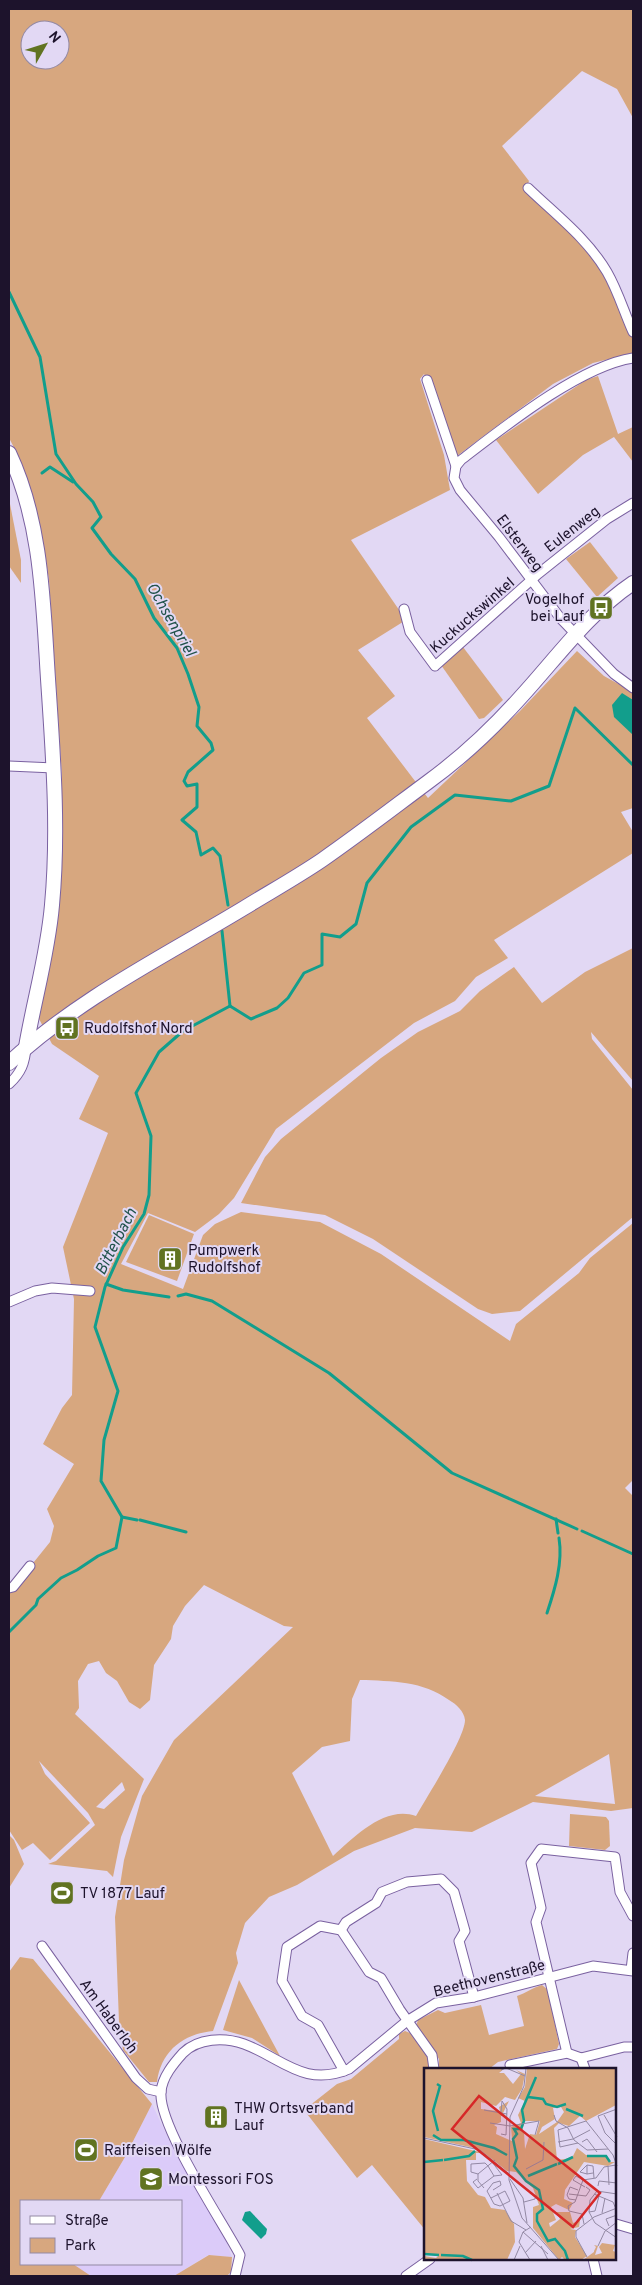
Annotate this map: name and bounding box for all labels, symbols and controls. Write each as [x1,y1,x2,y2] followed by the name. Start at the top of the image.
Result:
[20,20,70,70] north arrow
[44,29,64,47] text: N
[541,503,604,558] street label: Eulenweg
[491,512,546,576] street label: Elsterweg
[427,574,519,658] street label: Kuckuckswinkel
[141,579,200,661] water label: Ochsenpriel
[525,591,584,627] place label: Vogelhof bei Lauf
[588,595,614,621] bus stop icon: Vogelhof bei Lauf
[54,1015,80,1041] bus stop icon: Rudolfshof Nord
[84,1020,193,1039] place label: Rudolfshof Nord
[91,1205,142,1279] water label: Bitterbach
[188,1242,260,1278] place label: Pumpwerk Rudolfshof
[157,1246,183,1272] building icon: Pumpwerk Rudolfshof
[49,1880,75,1906] sports icon: TV 1877 Lauf
[80,1885,165,1904] place label: TV 1877 Lauf
[431,1956,547,2003] street label: Beethovenstraße
[74,1976,141,2058] street label: Am Haberloh
[424,2068,617,2260] inset map
[234,2100,354,2136] place label: THW Ortsverband Lauf
[203,2104,229,2130] building icon: THW Ortsverband Lauf
[73,2137,99,2163] sports icon: Raiffeisen Wölfe
[104,2142,212,2161] place label: Raiffeisen Wölfe
[138,2166,164,2192] school or university icon: Montessori FOS
[168,2171,274,2190] place label: Montessori FOS
[20,2200,182,2265] legend
[65,2212,109,2231] text: Straße
[65,2237,96,2256] text: Park

